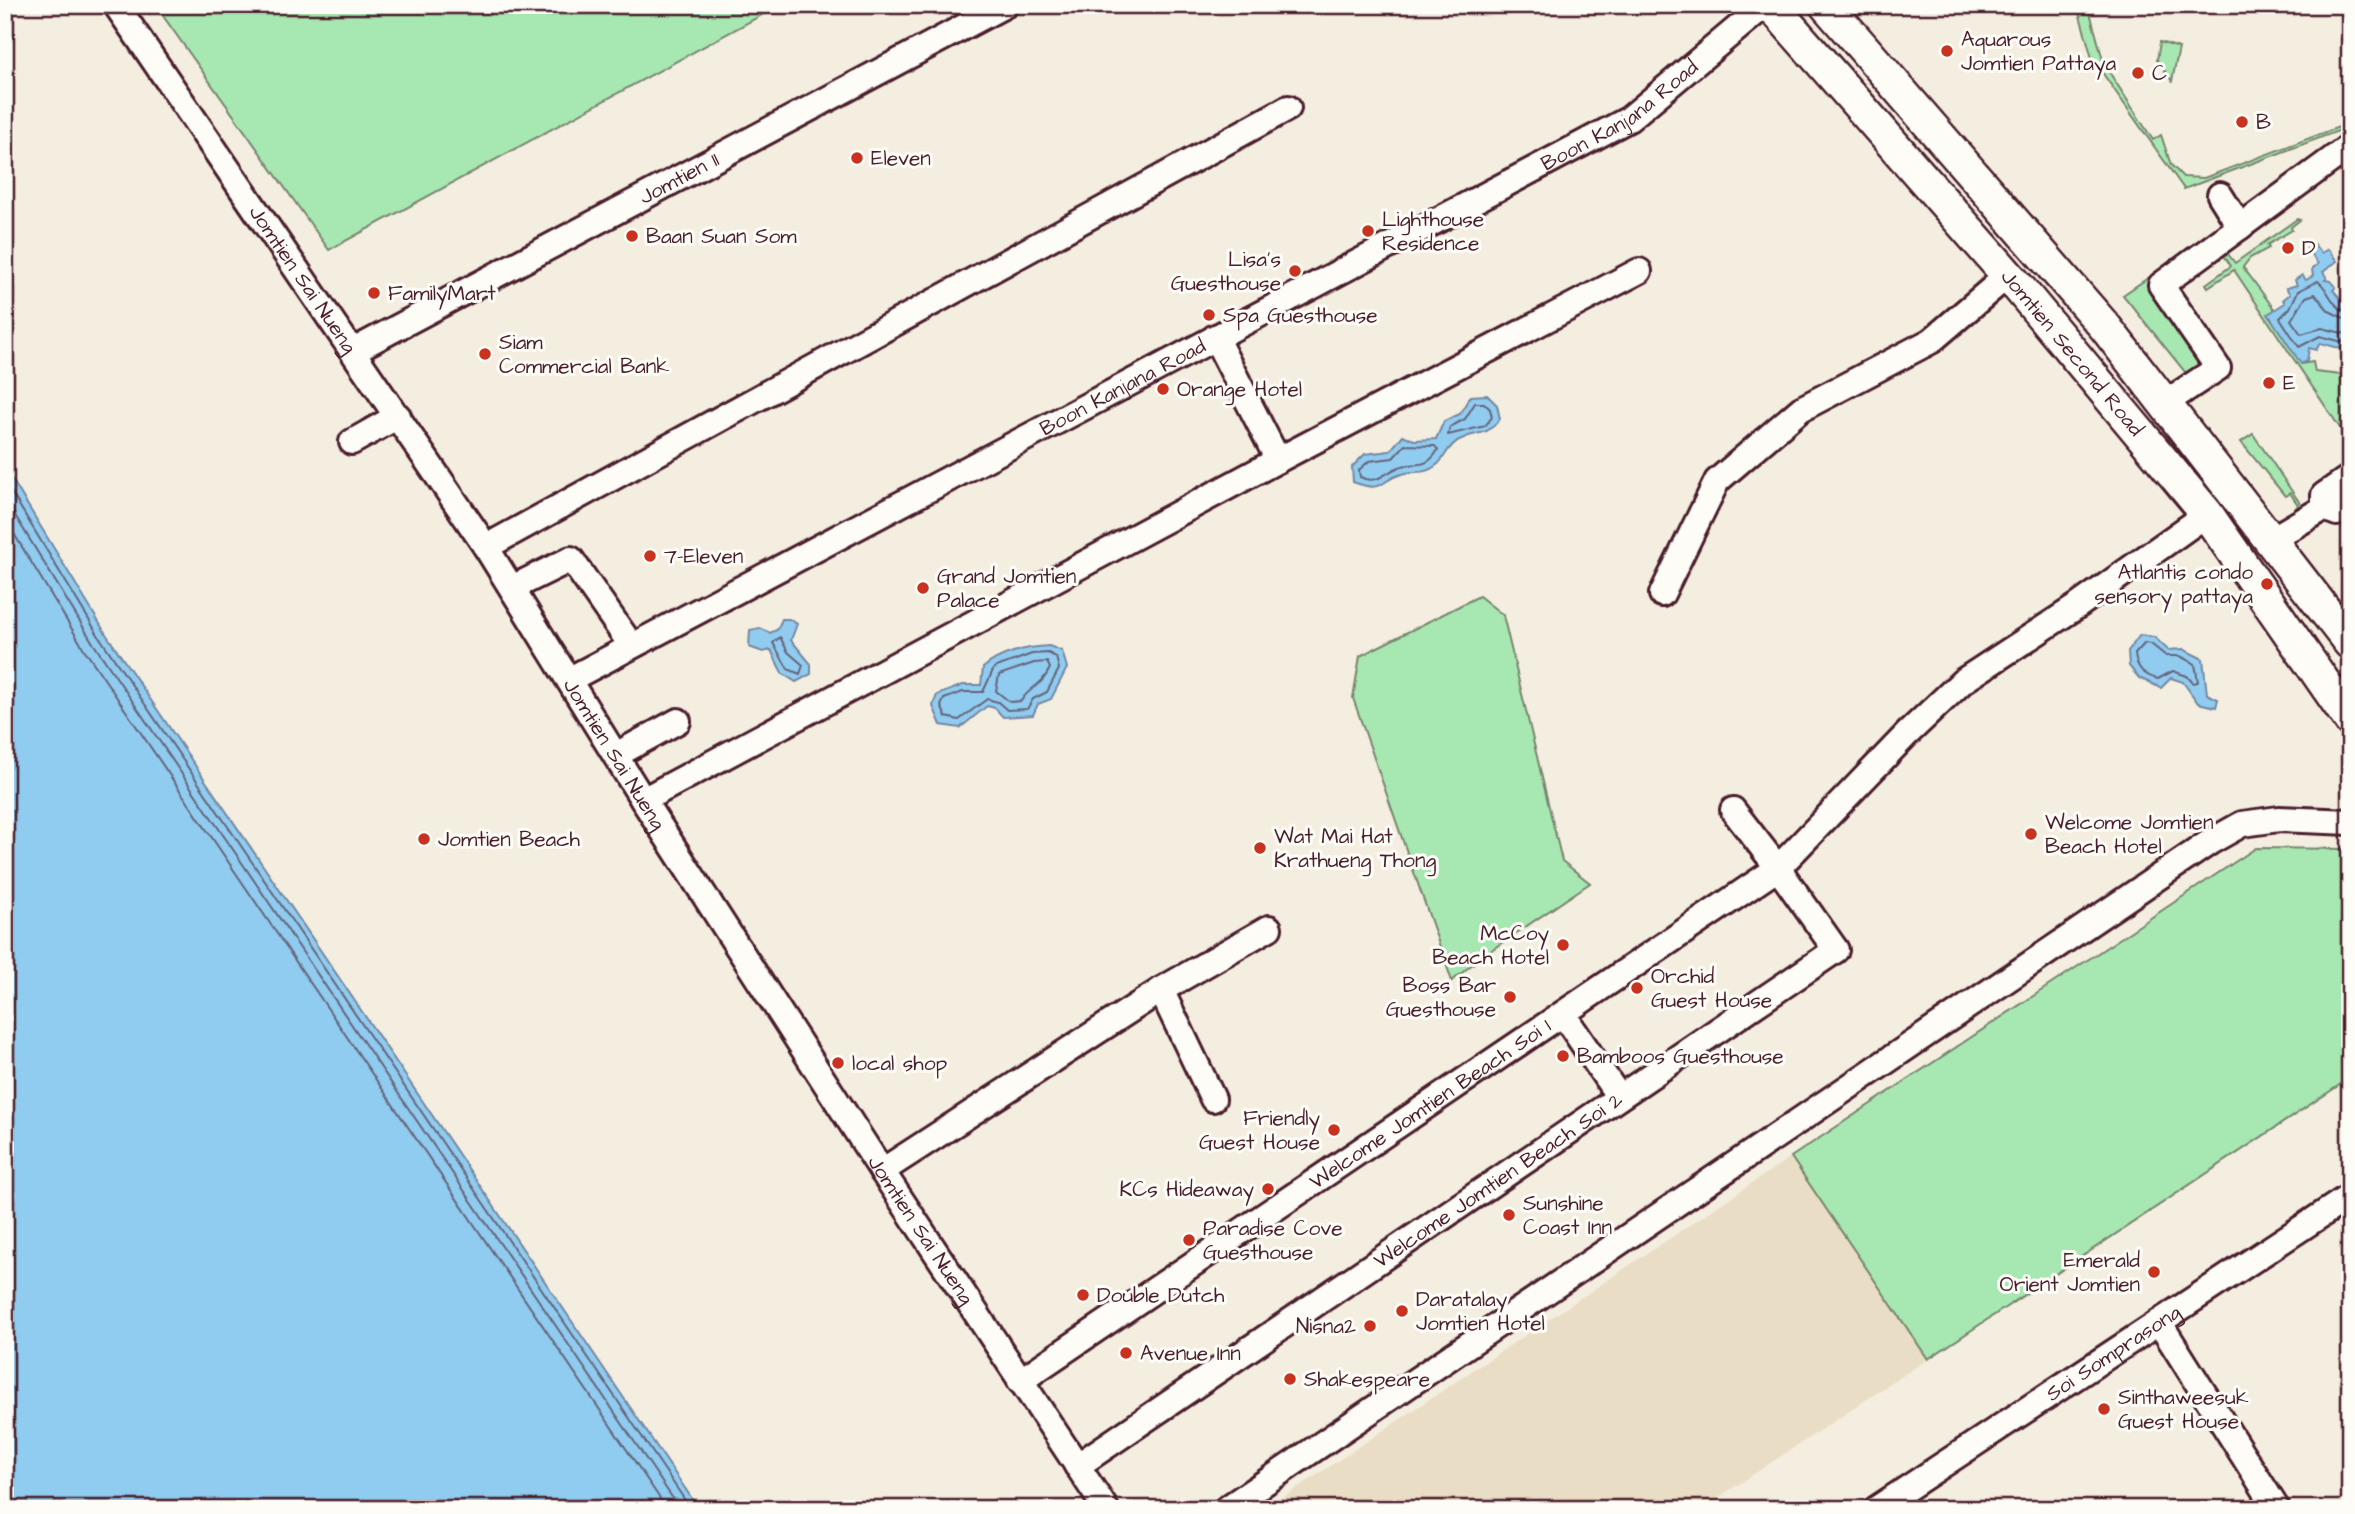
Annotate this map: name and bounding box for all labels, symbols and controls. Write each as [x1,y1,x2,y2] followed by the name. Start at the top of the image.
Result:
[1961,25,2116,80] place label: Aquarous Jomtien Pattaya
[1939,43,1955,59] marker: Aquarous Jomtien Pattaya
[1536,53,1704,178] street label: Boon Kanjana Road
[2152,59,2167,88] place label: C
[2130,65,2146,81] marker: C
[2256,108,2271,137] place label: B
[2234,114,2250,130] marker: B
[871,144,931,173] place label: Eleven
[634,145,724,211] street label: Jomtien 11
[849,150,865,166] marker: Eleven
[242,199,364,360] street label: Jomtien Sai Nueng
[1382,205,1484,258] place label: Lighthouse Residence
[646,222,797,251] place label: Baan Suan Som
[1360,223,1376,239] marker: Lighthouse Residence
[624,228,640,244] marker: Baan Suan Som
[2302,234,2316,263] place label: D
[2280,240,2296,256] marker: D
[1171,245,1281,298] place label: Lisa's Guesthouse
[1287,263,1303,279] marker: Lisa's Guesthouse
[1994,263,2151,442] street label: Jomtien Second Road
[388,279,496,310] place label: FamilyMart
[366,285,382,301] marker: FamilyMart
[1223,301,1378,331] place label: Spa Guesthouse
[1201,307,1217,323] marker: Spa Guesthouse
[499,328,669,381] place label: Siam Commercial Bank
[1035,331,1211,443] street label: Boon Kanjana Road
[477,346,493,362] marker: Siam Commercial Bank
[2283,369,2296,398] place label: E
[1177,375,1302,406] place label: Orange Hotel
[2261,375,2277,391] marker: E
[1155,381,1171,397] marker: Orange Hotel
[664,542,743,571] place label: 7-Eleven
[642,548,658,564] marker: 7-Eleven
[2094,558,2253,613] place label: Atlantis condo sensory pattaya
[937,562,1076,615] place label: Grand Jomtien Palace
[2259,576,2275,592] marker: Atlantis condo sensory pattaya
[915,580,931,596] marker: Grand Jomtien Palace
[556,673,673,837] street label: Jomtien Sai Nueng
[2045,808,2213,861] place label: Welcome Jomtien Beach Hotel
[1274,822,1436,877] place label: Wat Mai Hat Krathueng Thong
[438,825,580,854] place label: Jomtien Beach
[2023,826,2039,842] marker: Welcome Jomtien Beach Hotel
[416,831,432,847] marker: Jomtien Beach
[1252,840,1268,856] marker: Wat Mai Hat Krathueng Thong
[1432,919,1549,972] place label: McCoy Beach Hotel
[1555,937,1571,953] marker: McCoy Beach Hotel
[1651,962,1772,1015] place label: Orchid Guest House
[1386,971,1496,1024] place label: Boss Bar Guesthouse
[1629,980,1645,996] marker: Orchid Guest House
[1502,989,1518,1005] marker: Boss Bar Guesthouse
[1304,1011,1557,1196] street label: Welcome Jomtien Beach Soi 1
[1577,1042,1784,1071] place label: Bamboos Guesthouse
[1555,1048,1571,1064] marker: Bamboos Guesthouse
[852,1049,948,1079] place label: local shop
[830,1055,846,1071] marker: local shop
[1368,1085,1628,1275] street label: Welcome Jomtien Beach Soi 2
[1199,1104,1320,1157] place label: Friendly Guest House
[1326,1122,1342,1138] marker: Friendly Guest House
[861,1150,981,1312] street label: Jomtien Sai Nueng
[1120,1175,1254,1206] place label: KCs Hideaway
[1260,1181,1276,1197] marker: KCs Hideaway
[1523,1189,1612,1242] place label: Sunshine Coast Inn
[1501,1207,1517,1223] marker: Sunshine Coast Inn
[1203,1214,1343,1267] place label: Paradise Cove Guesthouse
[1181,1232,1197,1248] marker: Paradise Cove Guesthouse
[2000,1246,2140,1299] place label: Emerald Orient Jomtien
[2146,1264,2162,1280] marker: Emerald Orient Jomtien
[1097,1281,1225,1310] place label: Double Dutch
[1416,1285,1545,1338] place label: Daratalay Jomtien Hotel
[1075,1287,1091,1303] marker: Double Dutch
[2040,1297,2187,1408] street label: Soi Somprasong
[1394,1303,1410,1319] marker: Daratalay Jomtien Hotel
[1296,1312,1356,1341] place label: Nisna2
[1362,1318,1378,1334] marker: Nisna2
[1140,1339,1241,1368] place label: Avenue Inn
[1118,1345,1134,1361] marker: Avenue Inn
[1304,1365,1430,1395] place label: Shakespeare
[1282,1371,1298,1387] marker: Shakespeare
[2118,1383,2249,1436] place label: Sinthaweesuk Guest House
[2096,1401,2112,1417] marker: Sinthaweesuk Guest House

